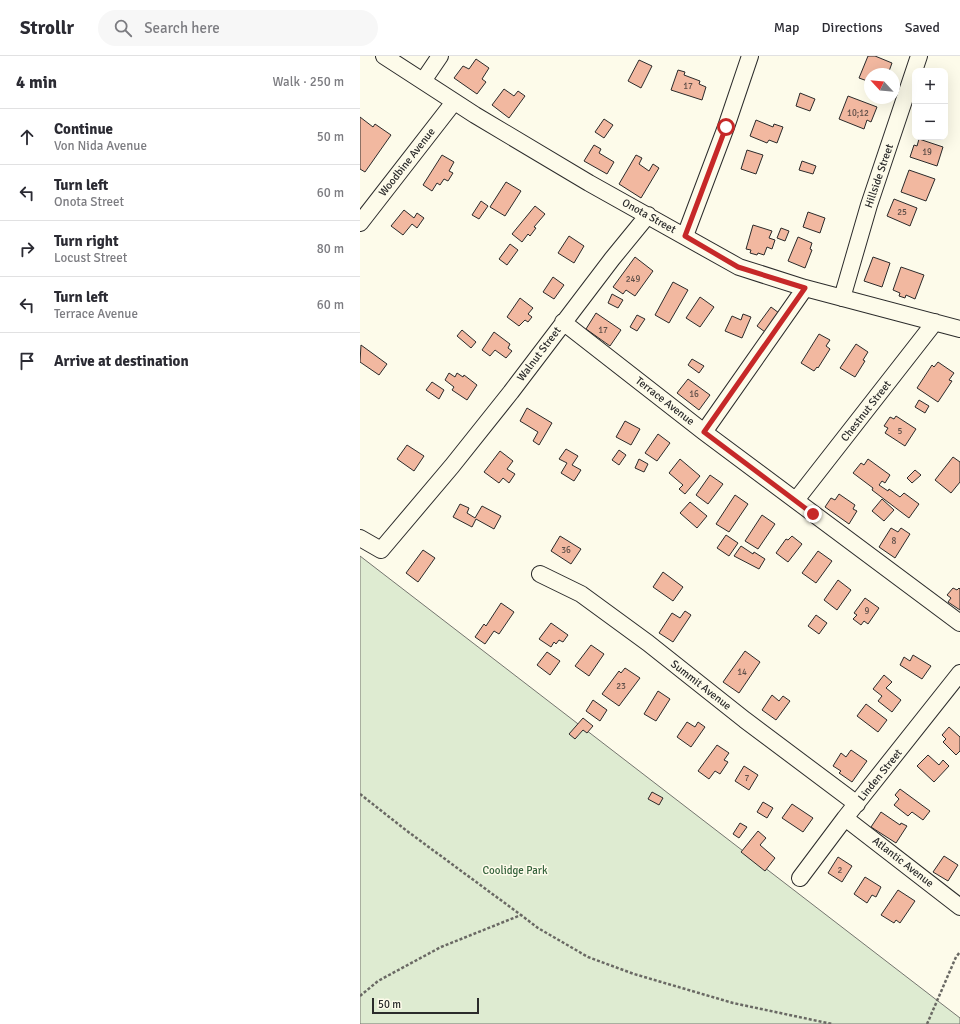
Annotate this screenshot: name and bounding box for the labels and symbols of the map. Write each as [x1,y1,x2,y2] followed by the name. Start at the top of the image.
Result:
[864,68,900,104] north arrow
[683,81,693,92] house number: 17
[847,108,869,119] house number: 10;12
[717,118,735,136] route start
[376,125,438,199] street label: Woodbine Avenue
[862,142,896,210] street label: Hillside Street
[922,147,932,158] house number: 19
[620,196,678,236] street label: Onota Street
[897,207,907,218] house number: 25
[626,274,640,285] house number: 249
[514,324,564,384] street label: Walnut Street
[598,325,608,336] house number: 17
[633,374,697,428] street label: Terrace Avenue
[838,378,894,444] street label: Chestnut Street
[689,389,699,400] house number: 16
[898,426,903,437] house number: 5
[804,505,822,523] route end
[892,536,897,547] house number: 8
[561,545,571,556] house number: 36
[865,606,870,617] house number: 9
[668,657,734,713] street label: Summit Avenue
[737,667,747,678] house number: 14
[616,681,626,692] house number: 23
[855,746,905,804] street label: Linden Street
[745,773,750,784] house number: 7
[870,834,936,890] street label: Atlantic Avenue
[483,864,548,877] park label: Coolidge Park
[838,865,843,876] house number: 2
[372,996,479,1015] scale bar

